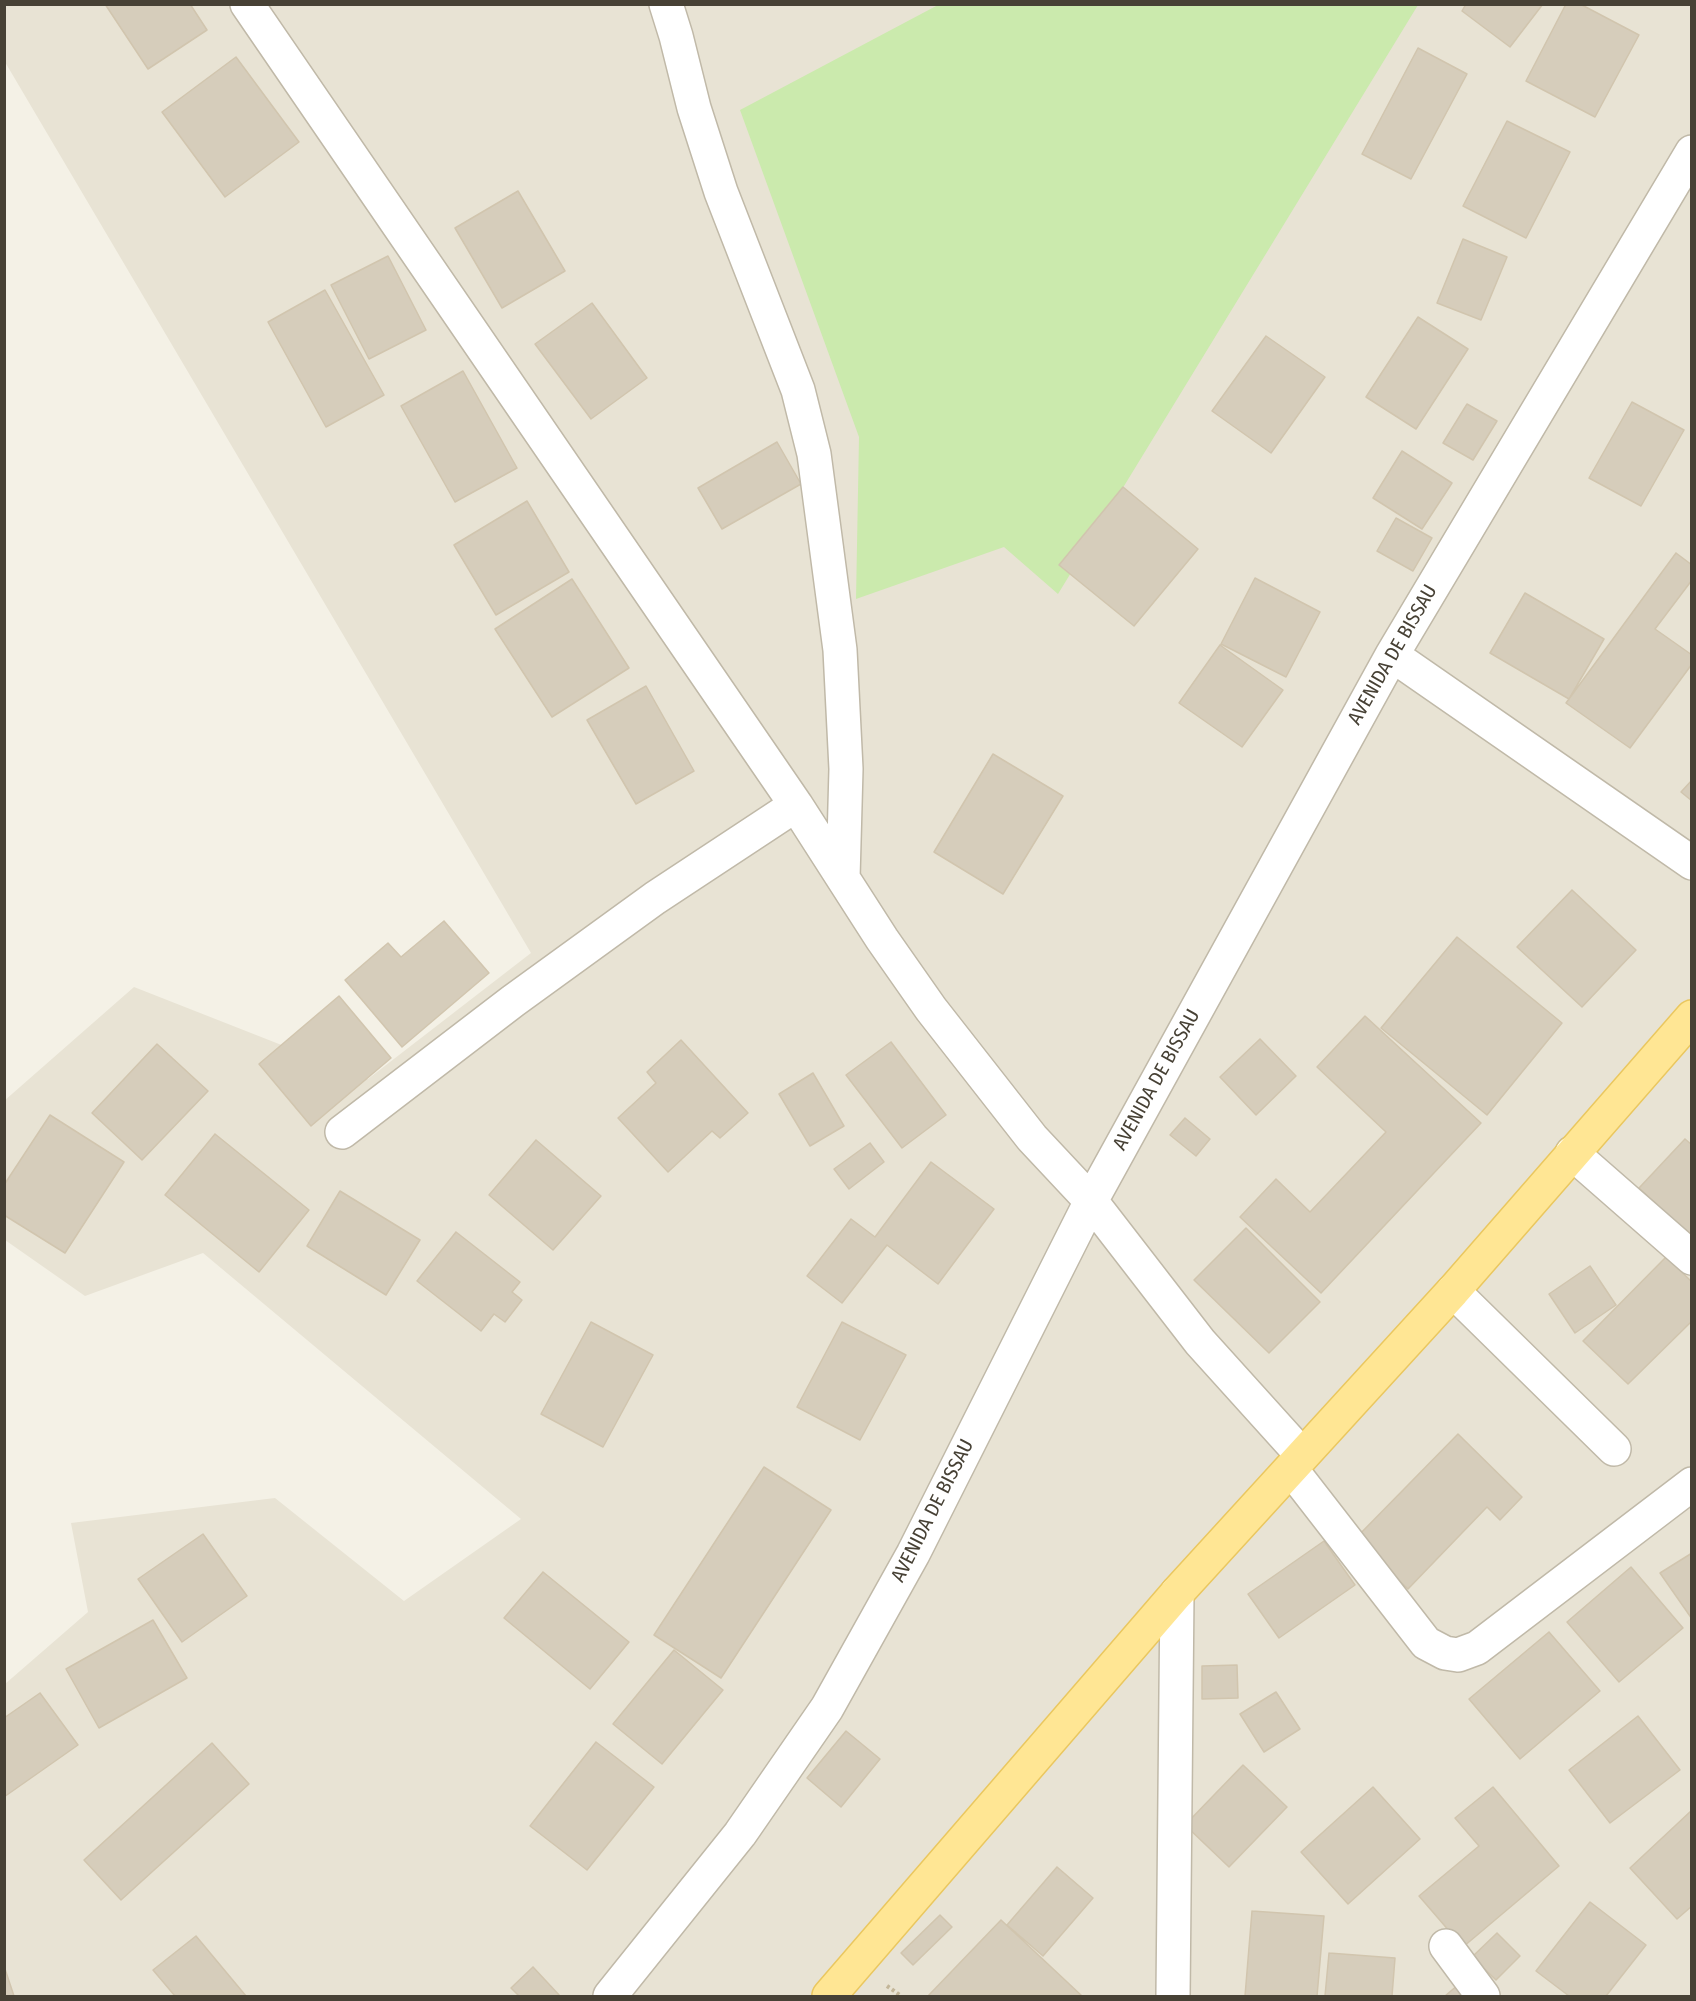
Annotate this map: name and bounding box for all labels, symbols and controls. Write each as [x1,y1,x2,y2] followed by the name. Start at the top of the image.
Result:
[1343,581,1443,729] street label: AVENIDA DE BISSAU
[1108,1005,1206,1155] street label: AVENIDA DE BISSAU
[887,1435,979,1587] street label: AVENIDA DE BISSAU

